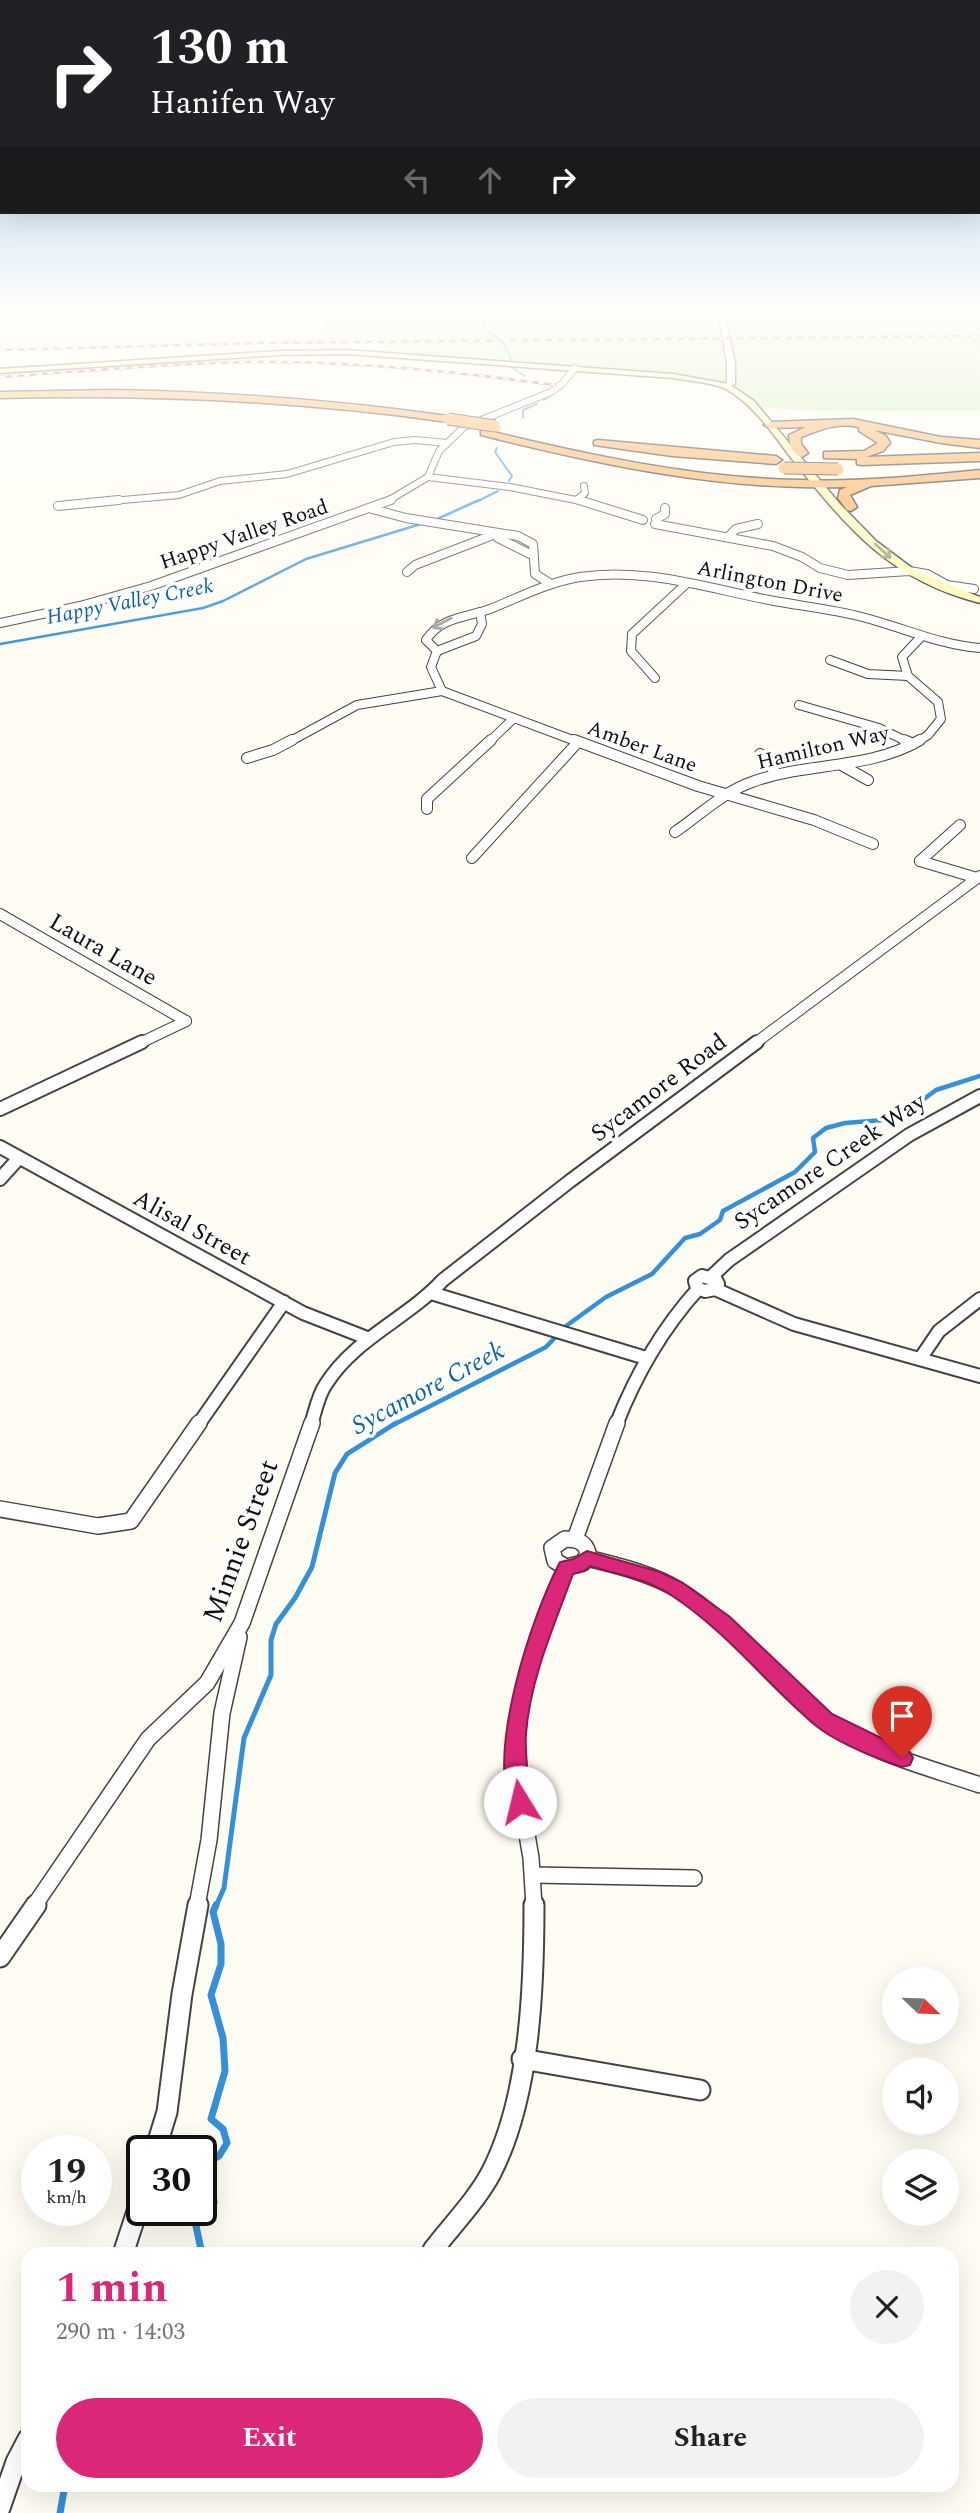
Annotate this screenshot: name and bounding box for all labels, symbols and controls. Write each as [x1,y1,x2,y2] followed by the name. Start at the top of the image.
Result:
[150,11,289,86] text: 130 m
[35,28,126,119] icon: right
[150,79,335,128] text: Hanifen Way
[398,161,436,199] icon: left
[471,161,509,199] icon: ahead
[544,161,582,199] icon: right
[155,491,333,579] street label: Happy Valley Road
[874,543,892,559] one-way arrow
[694,552,846,612] street label: Arlington Drive
[44,570,216,634] water label: Happy Valley Creek
[433,617,453,631] one-way arrow
[582,712,702,782] street label: Amber Lane
[754,717,893,779] street label: Hamilton Way
[42,904,164,996] street label: Laura Lane
[583,1025,735,1151] street label: Sycamore Road
[727,1083,934,1240] street label: Sycamore Creek Way
[126,1181,258,1275] street label: Alisal Street
[344,1331,512,1445] water label: Sycamore Creek
[192,1453,290,1629] street label: Minnie Street
[872,1686,932,1758] pin
[883,1697,921,1735] icon: arrive
[483,1765,557,1839] position arrow
[882,1967,959,2044] north arrow
[882,1967,959,2226] map controls
[882,2058,959,2135] button: sound
[126,2135,217,2226] speed limit sign: 30
[47,2145,86,2198] text: 19
[882,2149,959,2226] button: layers
[46,2184,87,2211] text: km/h
[56,2257,168,2320] text: 1 min
[850,2270,924,2344] button: close
[56,2315,185,2350] text: 290 m · 14:03
[56,2398,483,2478] button: Exit
[497,2398,924,2478] button: Share

